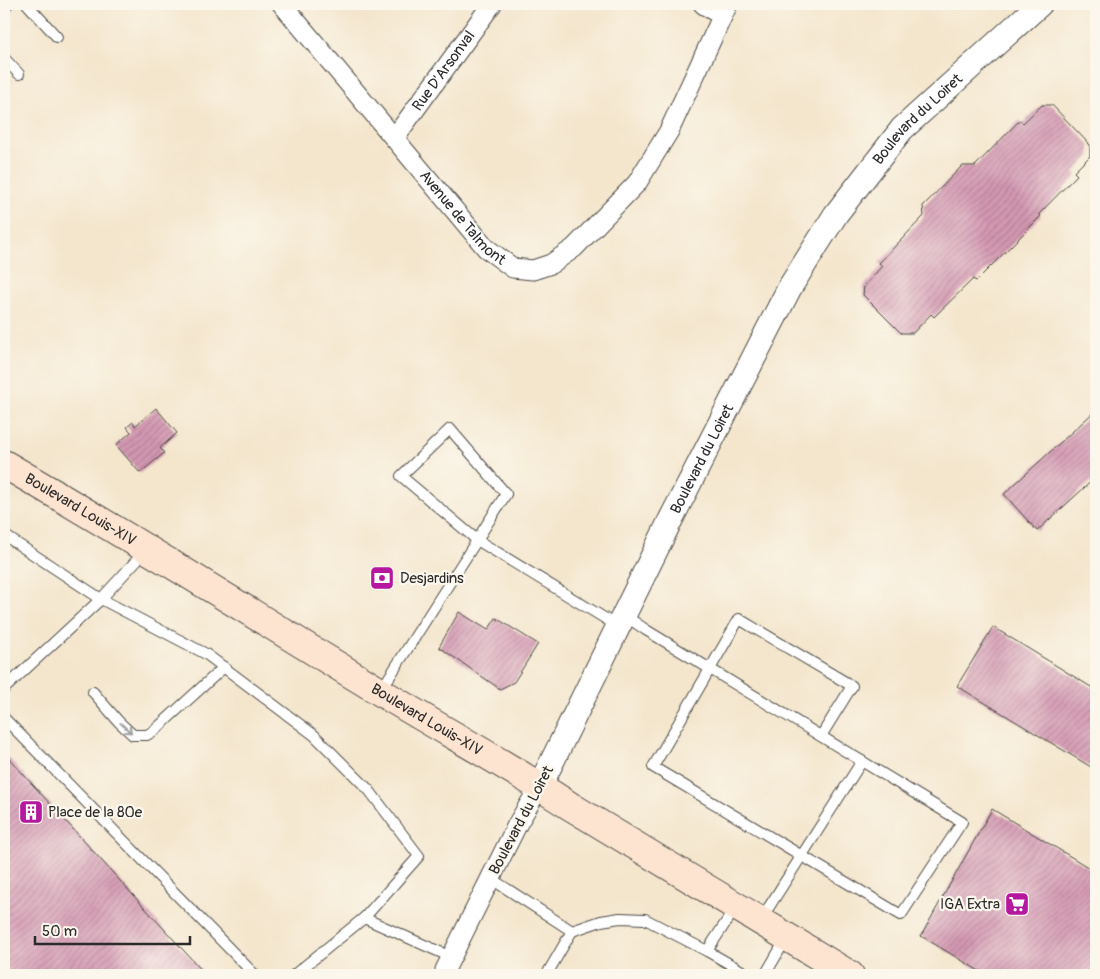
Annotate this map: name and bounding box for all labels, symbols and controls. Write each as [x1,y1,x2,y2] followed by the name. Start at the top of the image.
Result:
[408,27,479,115] street label: Rue D'Arsonval
[869,69,967,169] street label: Boulevard du Loiret
[415,167,510,270] street label: Avenue de Talmont
[666,400,739,517] street label: Boulevard du Loiret
[21,469,139,550] street label: Boulevard Louis-XIV
[369,565,395,591] bank icon: Desjardins
[400,569,464,588] place label: Desjardins
[367,679,486,760] street label: Boulevard Louis-XIV
[119,723,132,734] one-way arrow
[485,762,559,878] street label: Boulevard du Loiret
[18,799,44,825] building icon: Place de la 80e
[48,803,143,822] place label: Place de la 80e
[1004,891,1030,917] supermarket icon: IGA Extra
[940,895,1000,914] place label: IGA Extra
[35,914,190,946] scale bar
[42,922,77,941] text: 50 m

